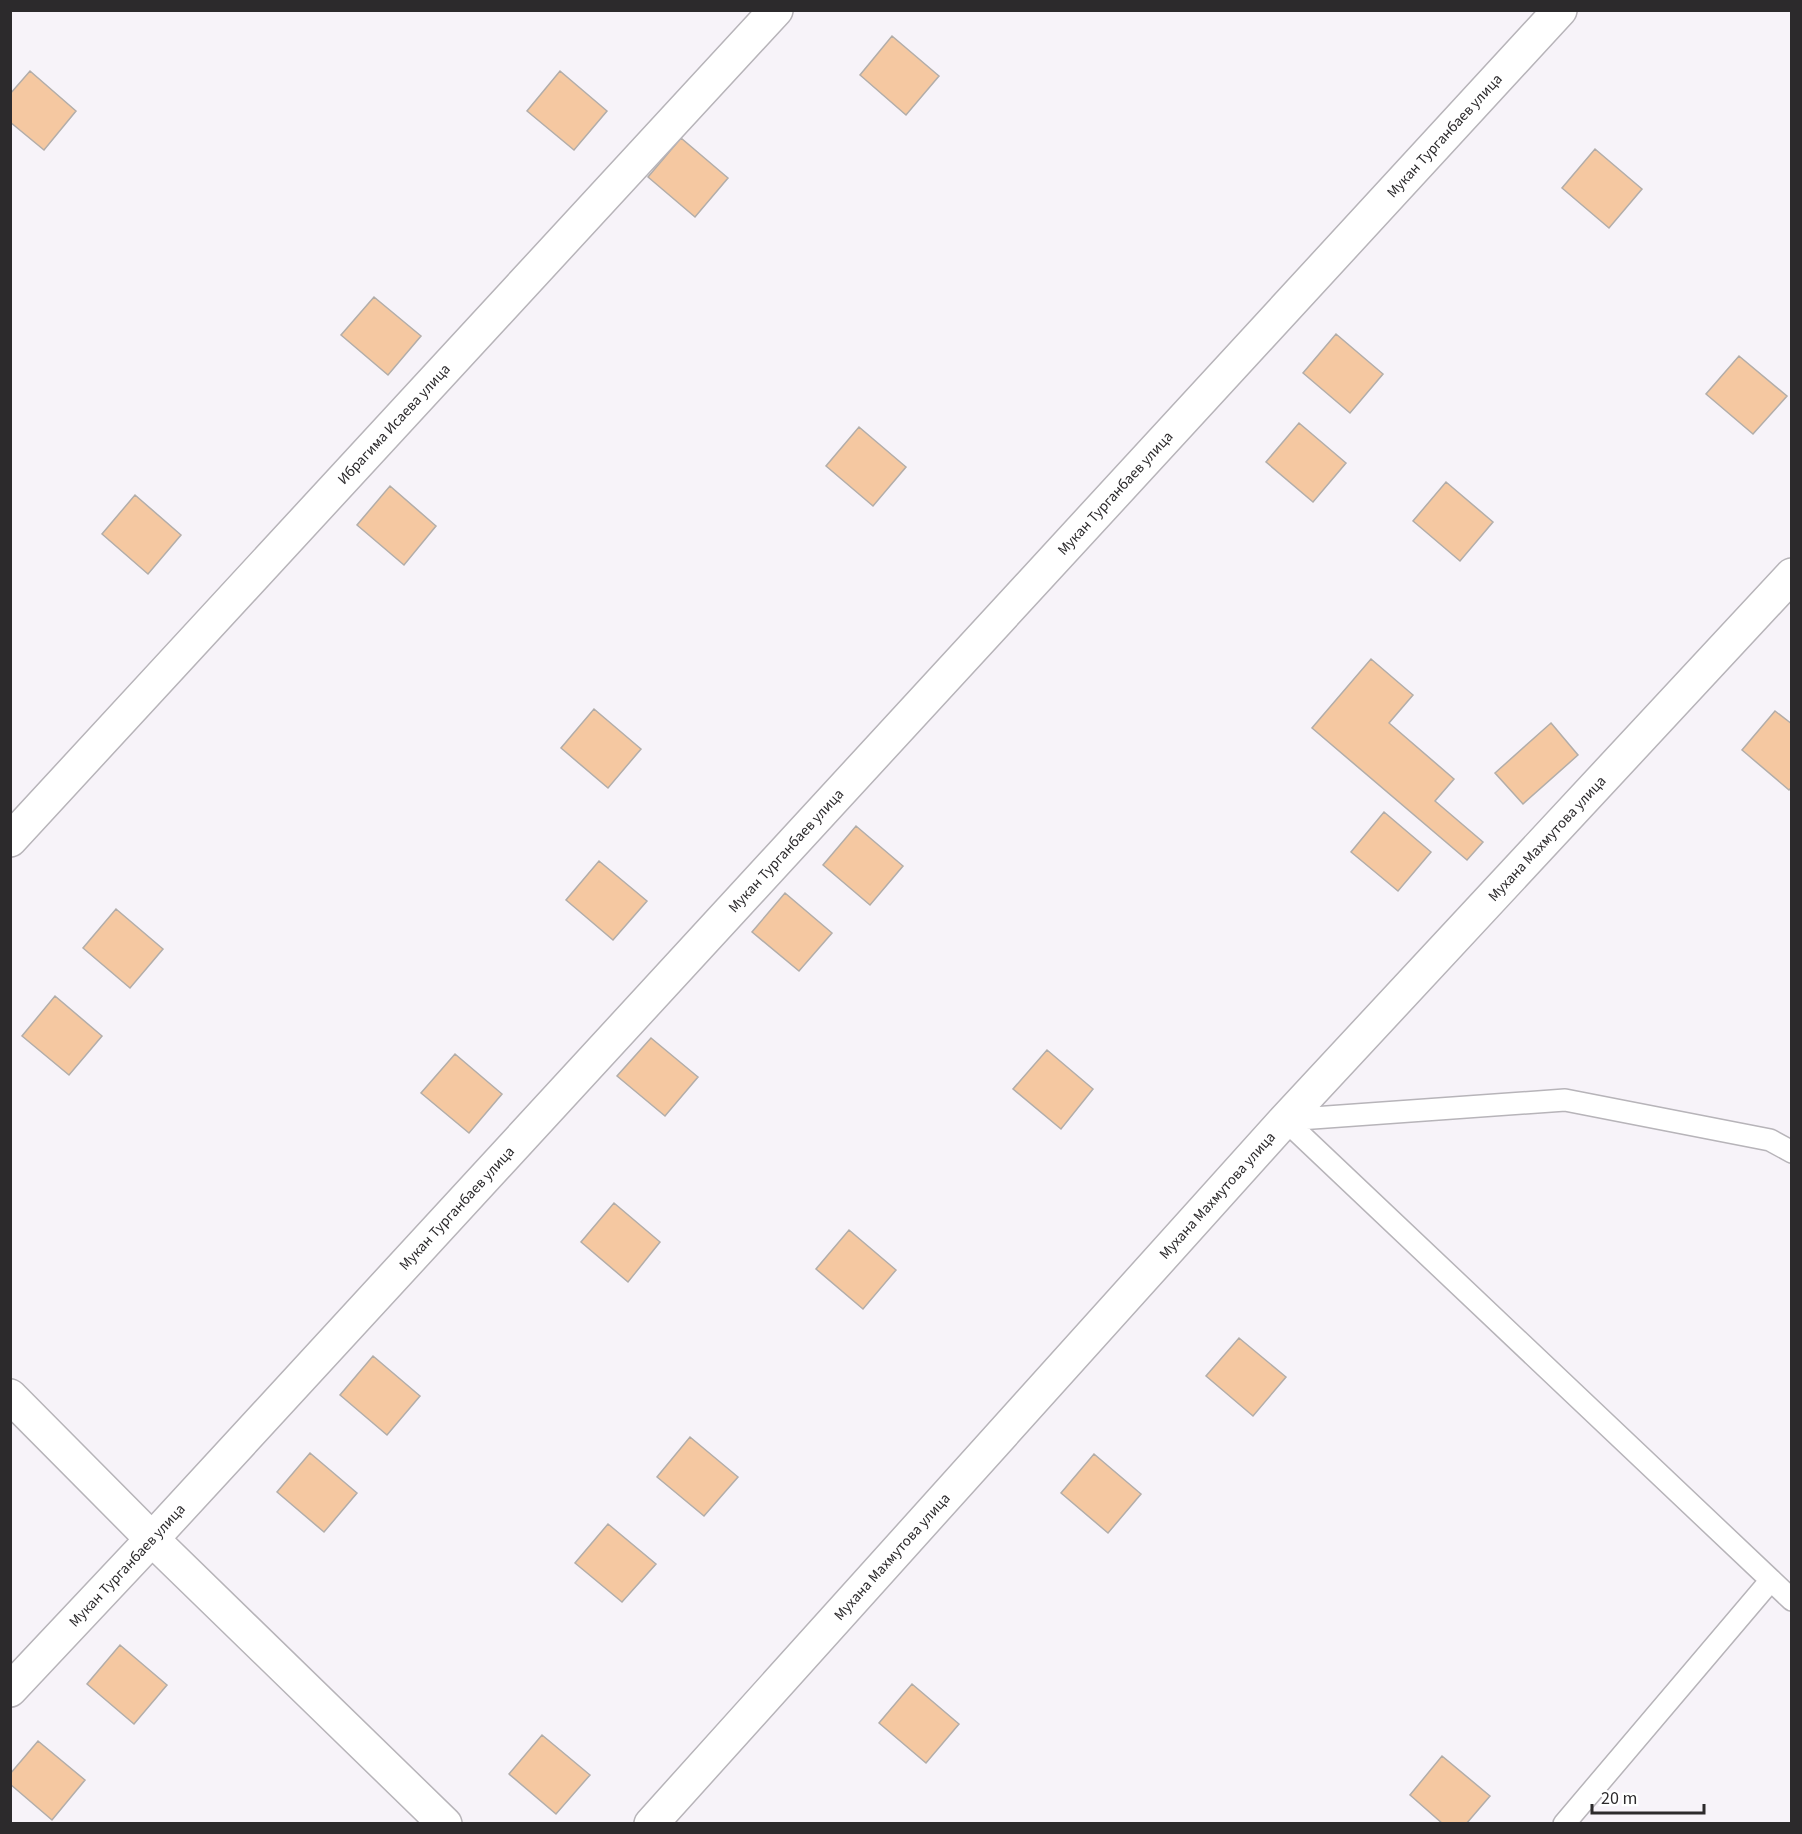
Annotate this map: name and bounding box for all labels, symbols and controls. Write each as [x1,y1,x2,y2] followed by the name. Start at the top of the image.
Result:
[1382,69,1507,203] street label: Мукан Турганбаев улица
[333,359,455,489] street label: Ибрагима Исаева улица
[1053,427,1178,560] street label: Мукан Турганбаев улица
[1483,771,1611,906] street label: Мухана Махмутова улица
[724,784,849,918] street label: Мукан Турганбаев улица
[1155,1127,1281,1264] street label: Мухана Махмутова улица
[394,1142,520,1275] street label: Мукан Турганбаев улица
[829,1489,955,1625] street label: Мухана Махмутова улица
[64,1499,190,1632] street label: Мукан Турганбаев улица
[1592,1777,1704,1815] scale bar
[1601,1786,1637,1811] text: 20 m

